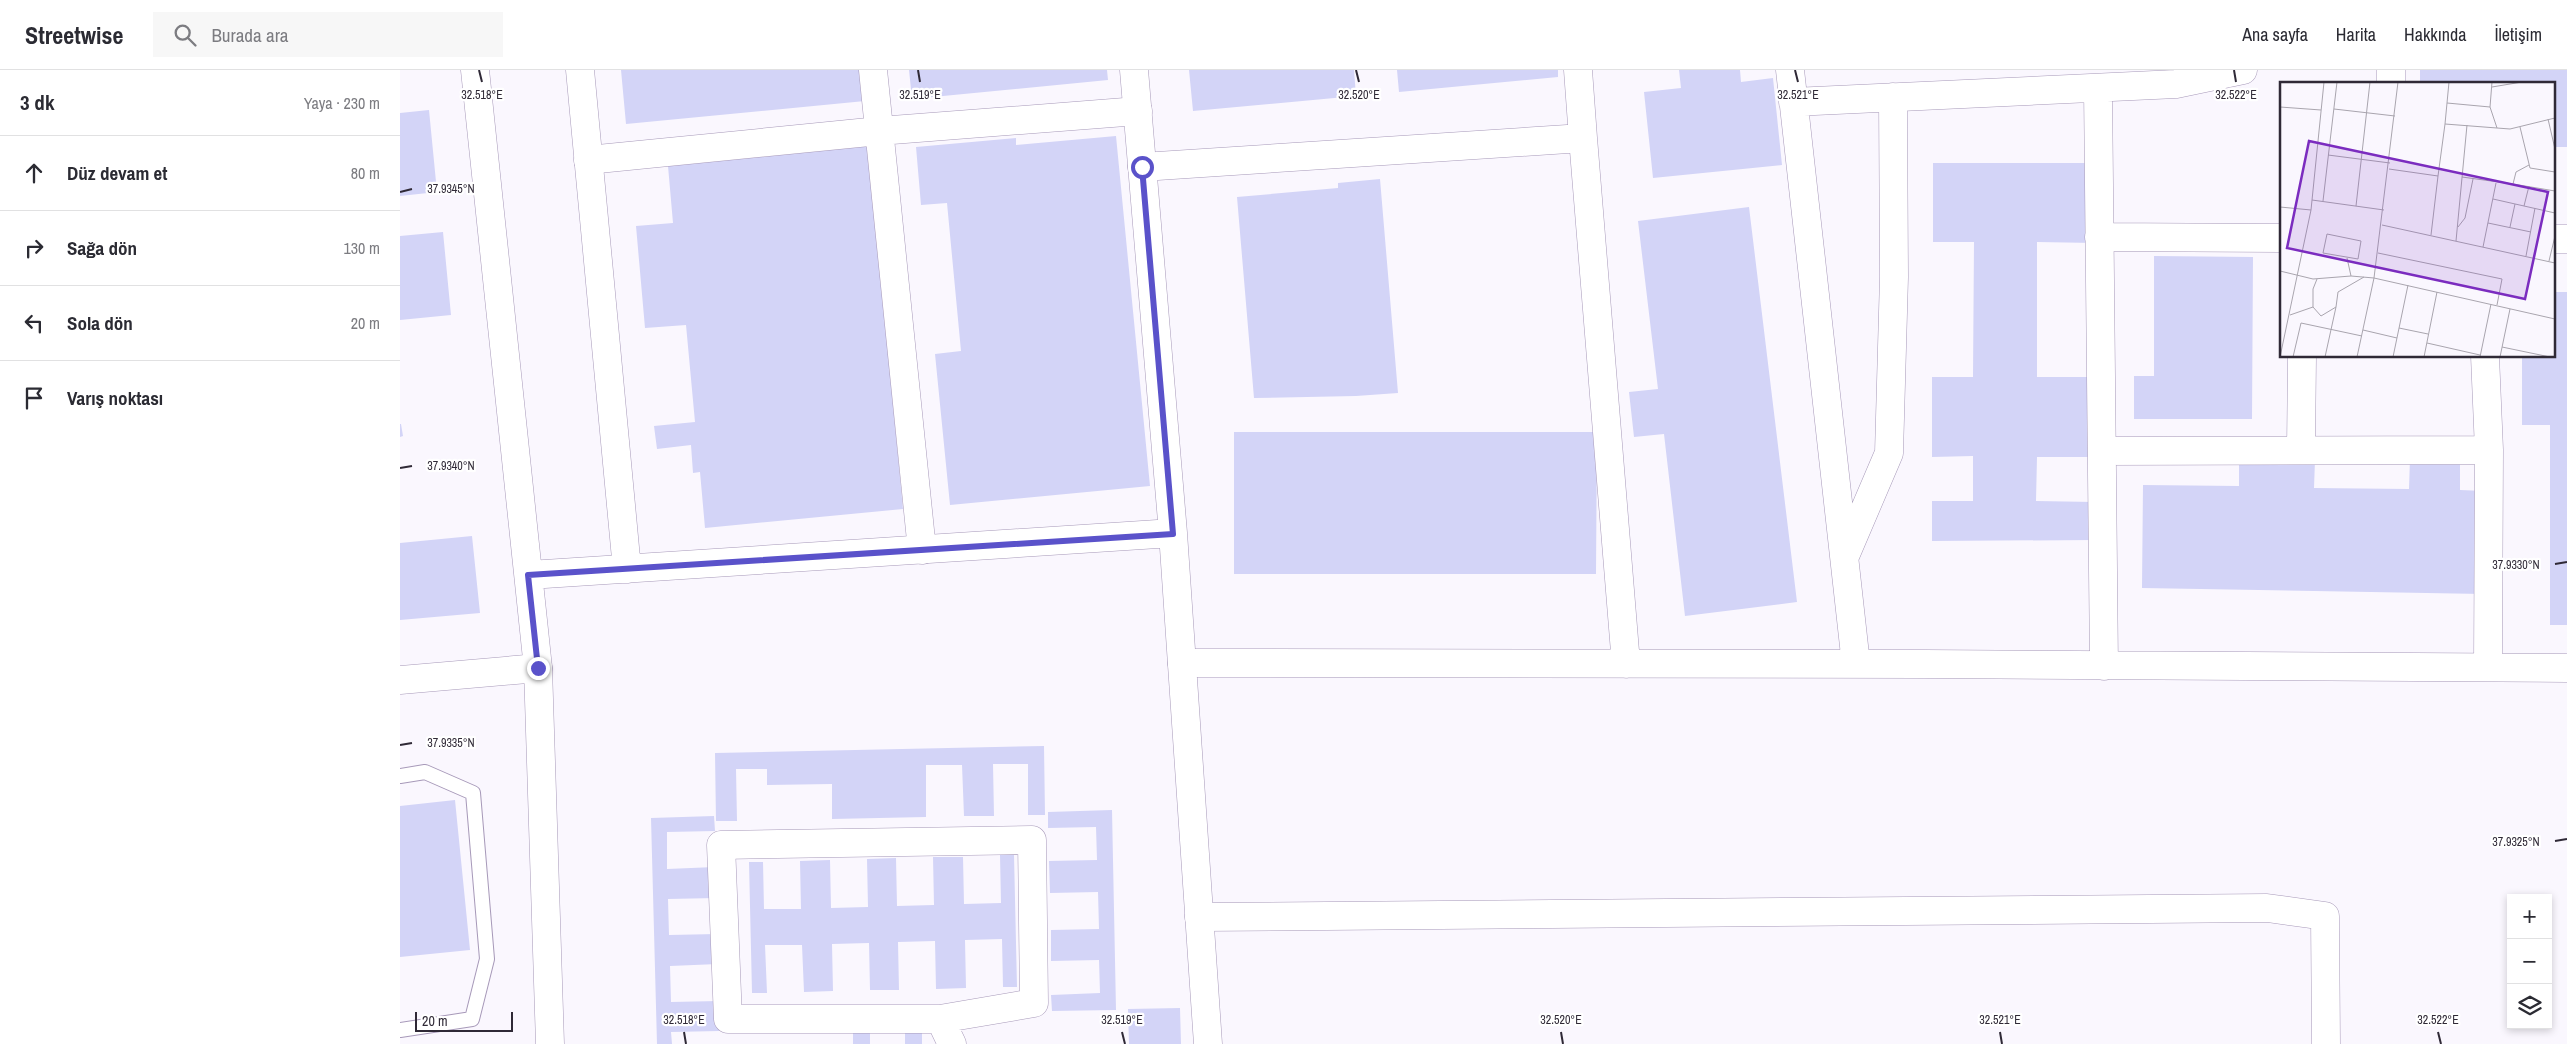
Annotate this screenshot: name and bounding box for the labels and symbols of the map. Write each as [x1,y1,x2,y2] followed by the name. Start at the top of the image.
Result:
[2280,82,2554,358] inset map
[461,87,503,103] text: 32.518°E
[899,87,941,103] text: 32.519°E
[1338,87,1380,103] text: 32.520°E
[1777,87,1819,103] text: 32.521°E
[2215,87,2257,103] text: 32.522°E
[1131,156,1154,179] route start
[427,181,475,197] text: 37.9345°N
[427,458,475,474] text: 37.9340°N
[2492,557,2540,573] text: 37.9330°N
[527,657,550,680] route end
[427,735,475,751] text: 37.9335°N
[2492,834,2540,850] text: 37.9325°N
[415,1009,512,1032] scale bar
[663,1012,705,1028] text: 32.518°E
[1101,1012,1143,1028] text: 32.519°E
[1540,1012,1582,1028] text: 32.520°E
[1979,1012,2021,1028] text: 32.521°E
[2417,1012,2459,1028] text: 32.522°E

